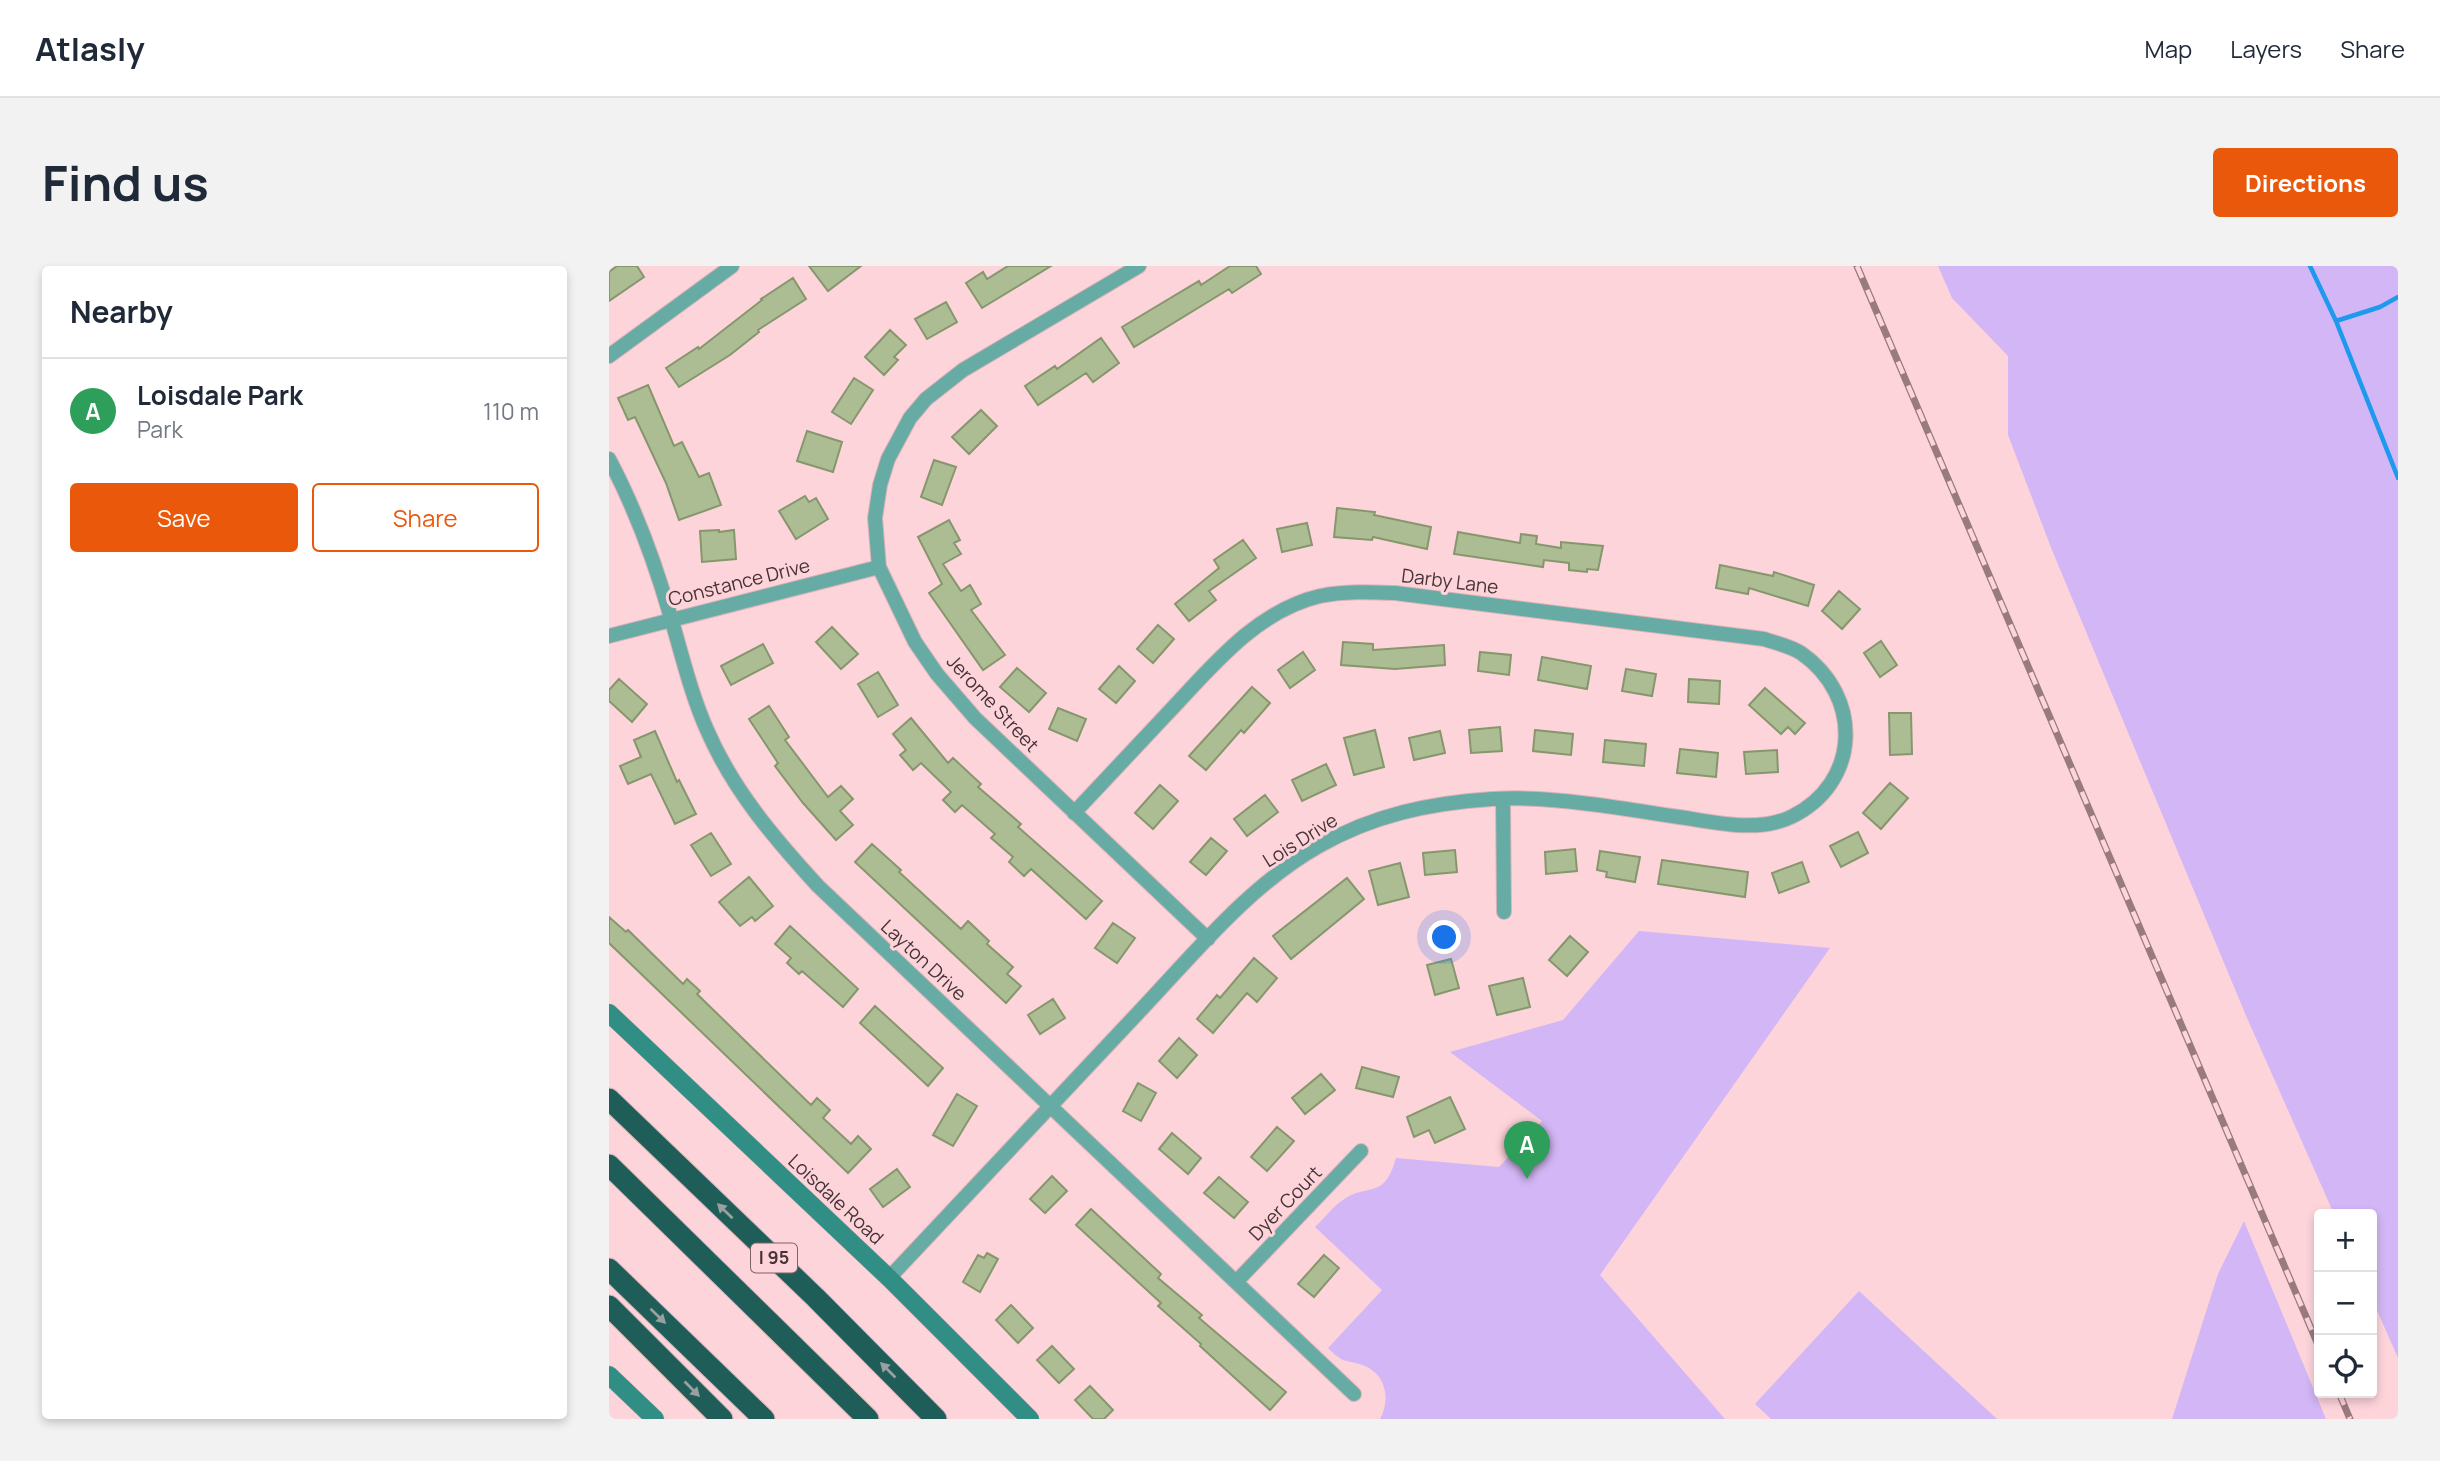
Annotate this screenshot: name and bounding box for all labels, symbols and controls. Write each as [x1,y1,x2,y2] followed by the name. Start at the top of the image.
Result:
[35,26,145,71] text: Atlasly
[2145,32,2192,65] text: Map
[2230,32,2302,65] text: Layers
[2340,32,2405,65] text: Share
[2213,148,2398,217] button: Directions
[42,149,209,216] text: Find us
[70,291,173,332] text: Nearby
[137,377,303,413] text: Loisdale Park
[85,395,101,427] text: A
[483,395,539,427] text: 110 m
[137,413,183,445] text: Park
[70,483,298,552] button: Save
[312,483,539,552] button: Share
[665,552,813,612] street label: Constance Drive
[1400,562,1500,600] street label: Darby Lane
[941,649,1045,757] street label: Jerome Street
[1258,807,1342,873] street label: Lois Drive
[875,914,973,1006] street label: Layton Drive
[1427,920,1461,954] your location
[1504,1121,1550,1179] pin: A
[783,1148,889,1250] street label: Loisdale Road
[1243,1160,1327,1246] street label: Dyer Court
[717,1203,734,1220] one-way arrow
[2314,1209,2377,1398] map controls
[2314,1209,2377,1272] button: +
[751,1244,797,1273] road number: I 95
[2314,1272,2377,1335] button: −
[649,1308,666,1324] one-way arrow
[2314,1335,2377,1398] button: locate
[880,1363,897,1379] one-way arrow
[684,1381,700,1397] one-way arrow

